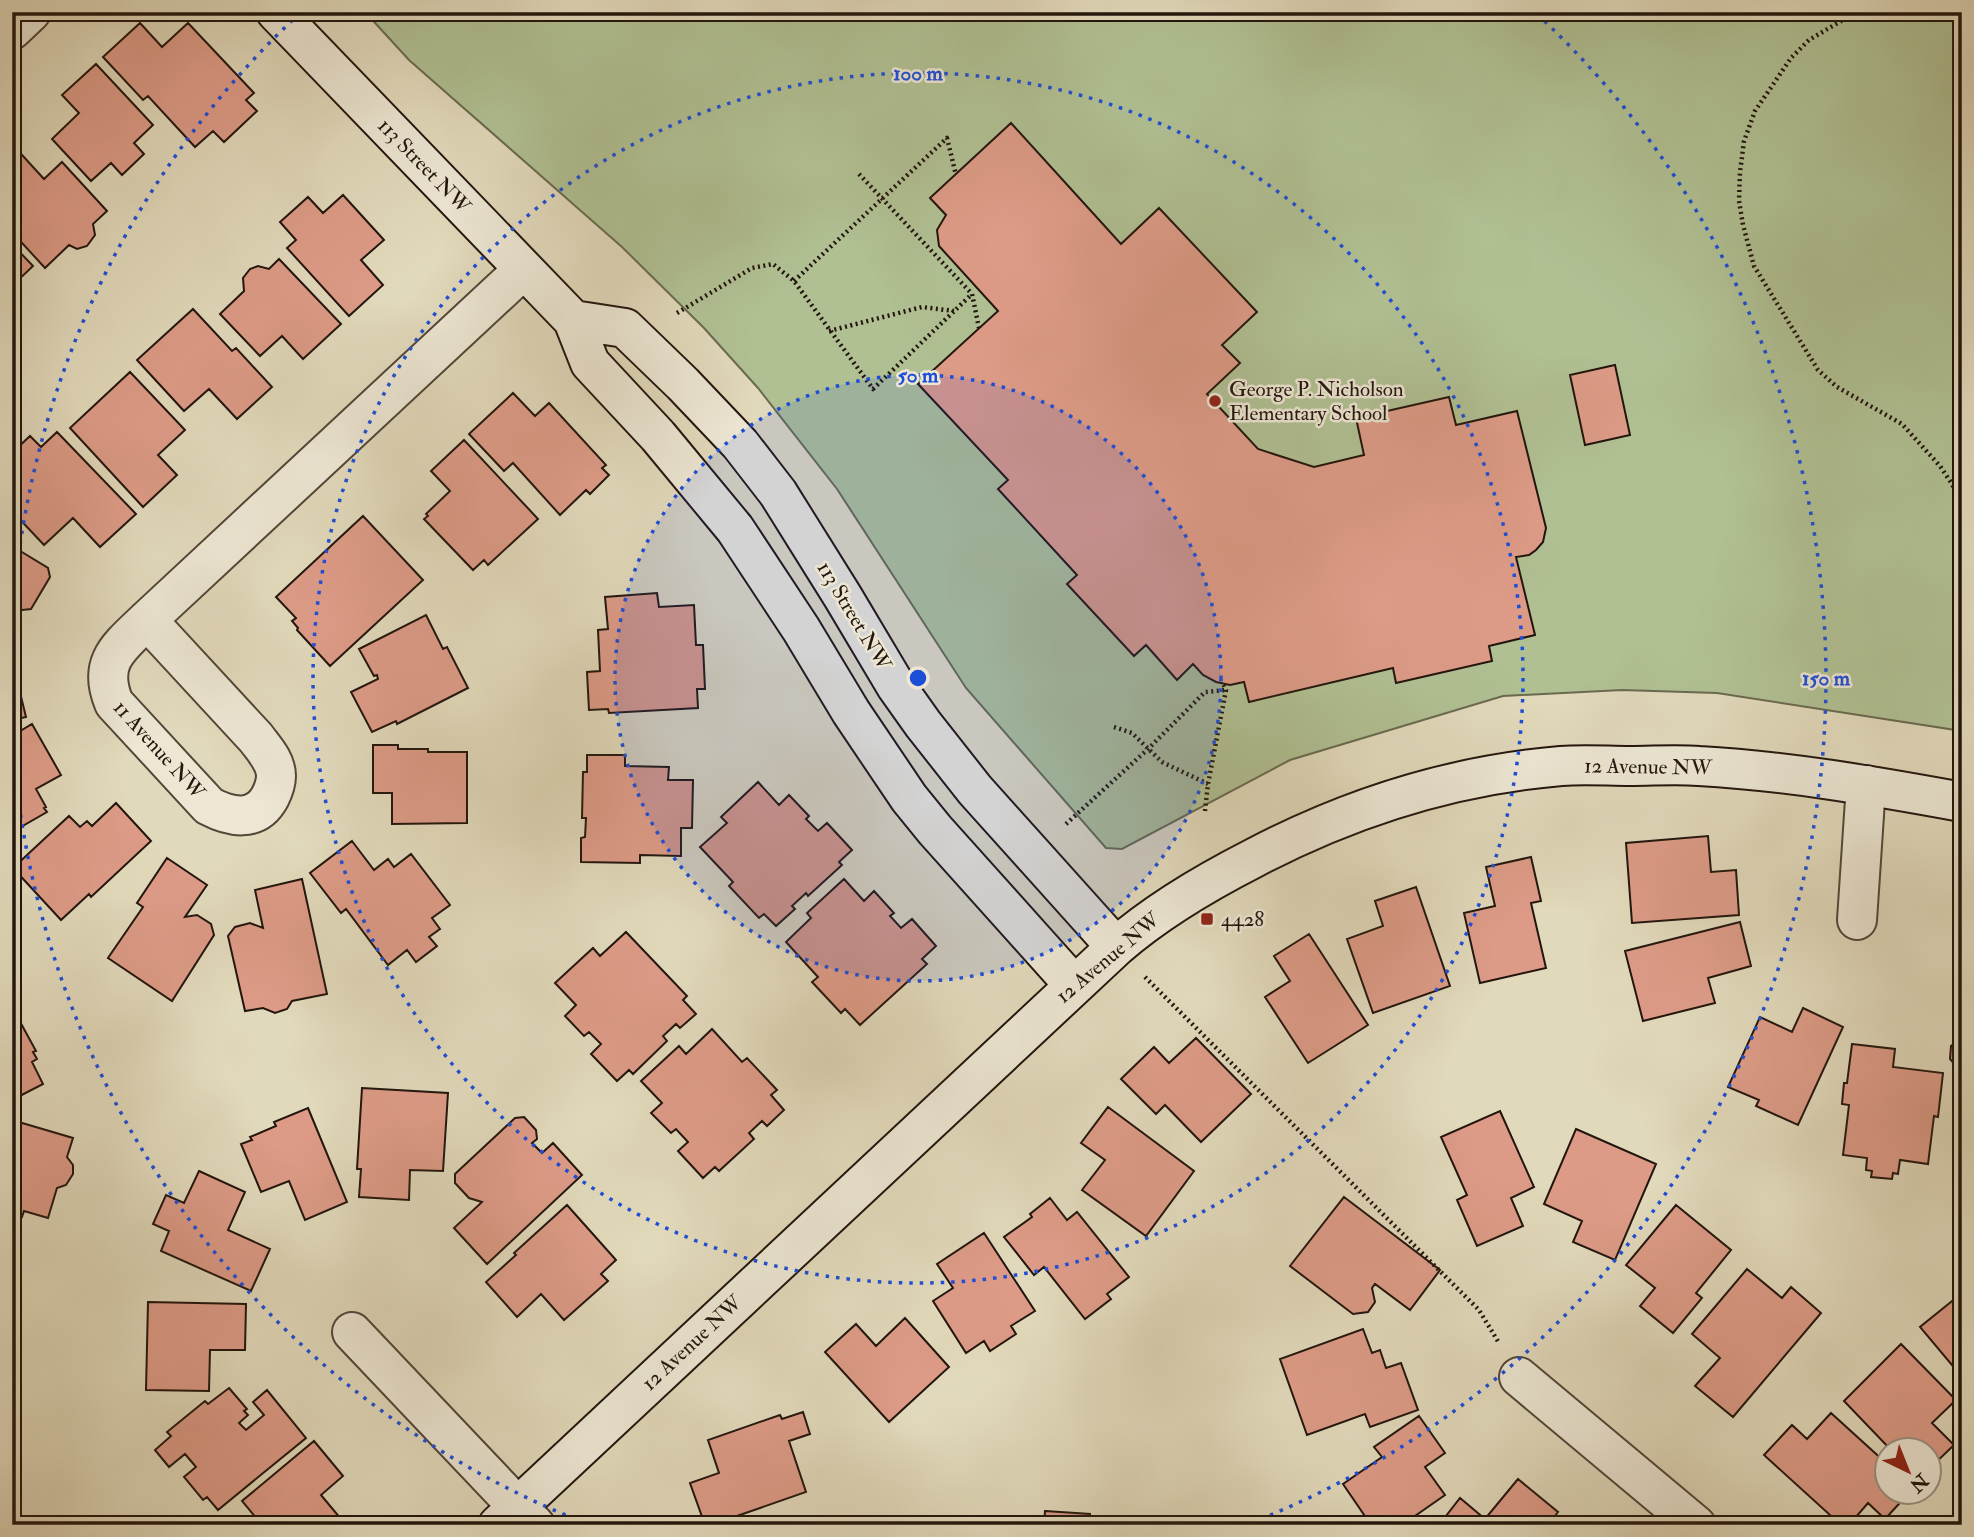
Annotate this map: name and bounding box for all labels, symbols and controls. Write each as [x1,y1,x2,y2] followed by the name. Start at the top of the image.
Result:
[893,60,944,87] text: 100 m
[372,112,477,220] street label: 113 Street NW
[898,362,939,389] text: 50 m
[1229,376,1404,427] place label: George P. Nicholson Elementary School
[1207,393,1223,409] marker: George P. Nicholson Elementary School
[811,556,897,676] street label: 113 Street NW
[1802,665,1851,692] text: 150 m
[906,666,930,690] centre of rings
[107,695,211,806] street label: 11 Avenue NW
[1584,752,1713,782] street label: 12 Avenue NW
[1050,906,1166,1009] street label: 12 Avenue NW
[1221,906,1264,933] place label: 4428
[1199,911,1215,927] marker: 4428
[636,1289,748,1397] street label: 12 Avenue NW
[1872,1436,1942,1506] north arrow
[1904,1467,1934,1498] text: N

